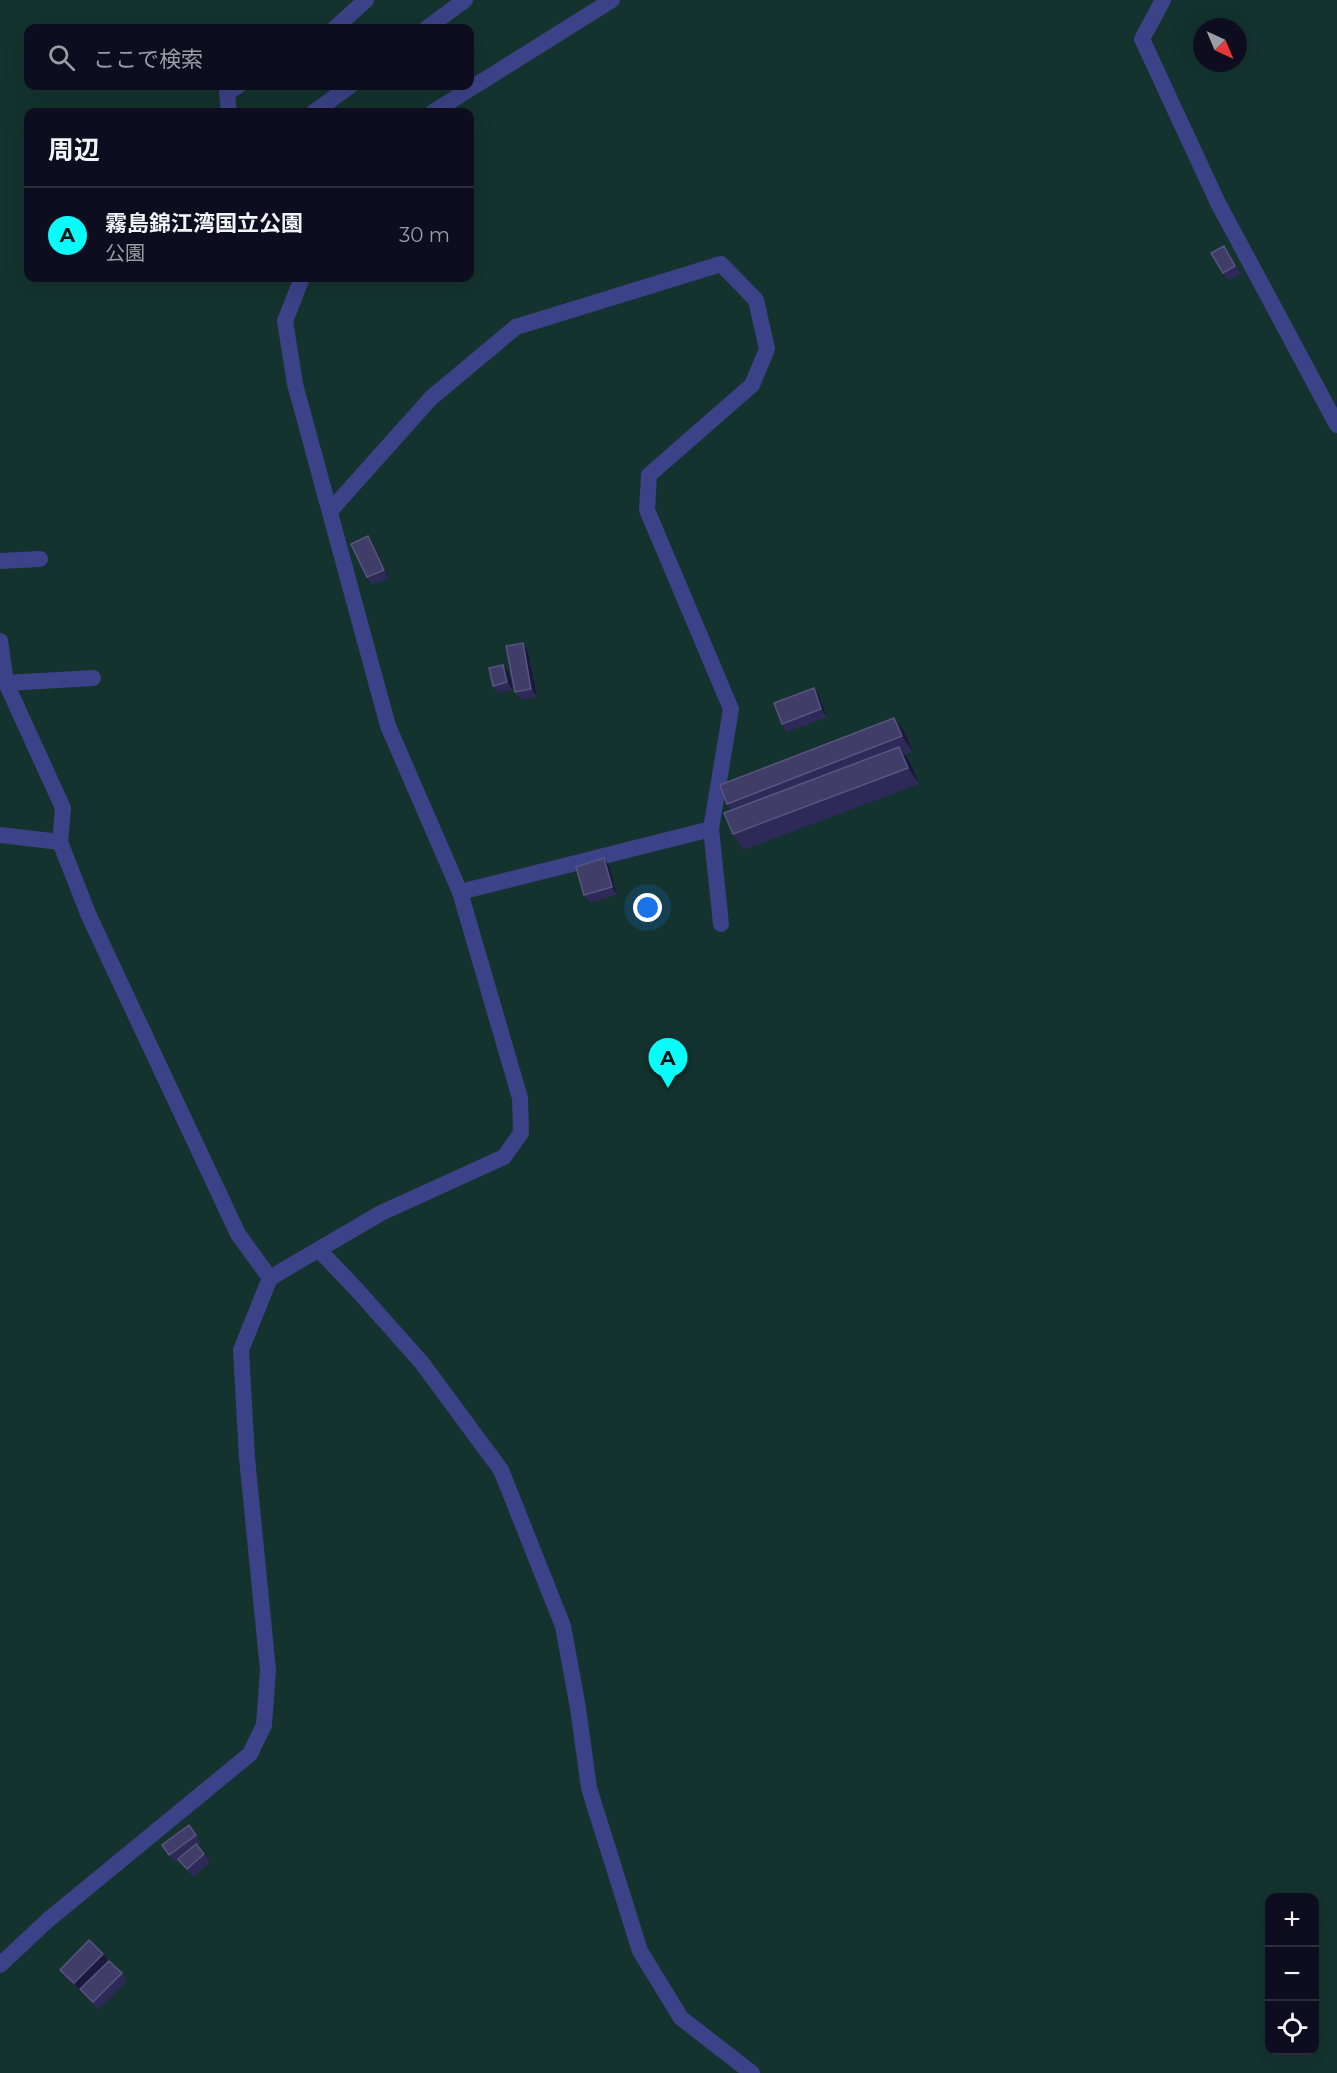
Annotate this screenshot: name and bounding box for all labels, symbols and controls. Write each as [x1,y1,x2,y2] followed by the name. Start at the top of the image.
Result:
[1193,18,1247,72] north arrow
[24,24,474,90] search box
[45,41,78,74] icon: search
[93,46,203,73] text: ここで検索
[48,134,100,166] text: 周辺
[105,210,303,237] text: 霧島錦江湾国立公園
[60,223,75,247] text: A
[399,223,450,247] text: 30 m
[105,241,145,265] text: 公園
[633,893,662,922] your location
[648,1038,688,1088] pin: A
[1265,1893,1319,2055] map controls
[1265,1893,1319,1947] button: +
[1265,1947,1319,2001] button: −
[1265,2001,1319,2055] button: locate

